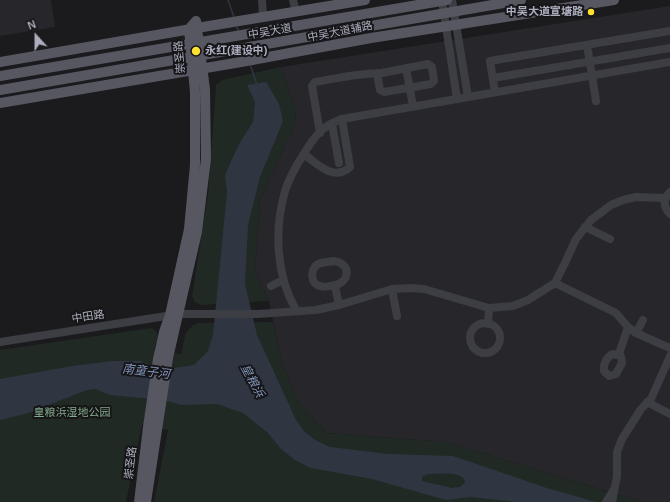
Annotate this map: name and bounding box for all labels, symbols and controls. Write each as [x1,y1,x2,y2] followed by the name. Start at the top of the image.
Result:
[506,5,583,19] place label: 中吴大道宣塘路
[586,7,596,17] marker: 中吴大道宣塘路
[16,16,56,56] north arrow
[26,18,38,32] text: N
[306,19,374,45] street label: 中吴大道辅路
[247,22,293,42] street label: 中吴大道
[172,40,188,74] street label: 崇圣路
[205,44,267,58] place label: 永红(建设中)
[190,45,202,57] marker: 永红(建设中)
[71,308,105,326] street label: 中田路
[121,362,171,382] water label: 南童子河
[237,362,267,400] water label: 皇粮浜
[34,406,110,420] park label: 皇粮浜湿地公园
[122,446,140,480] street label: 崇圣路

